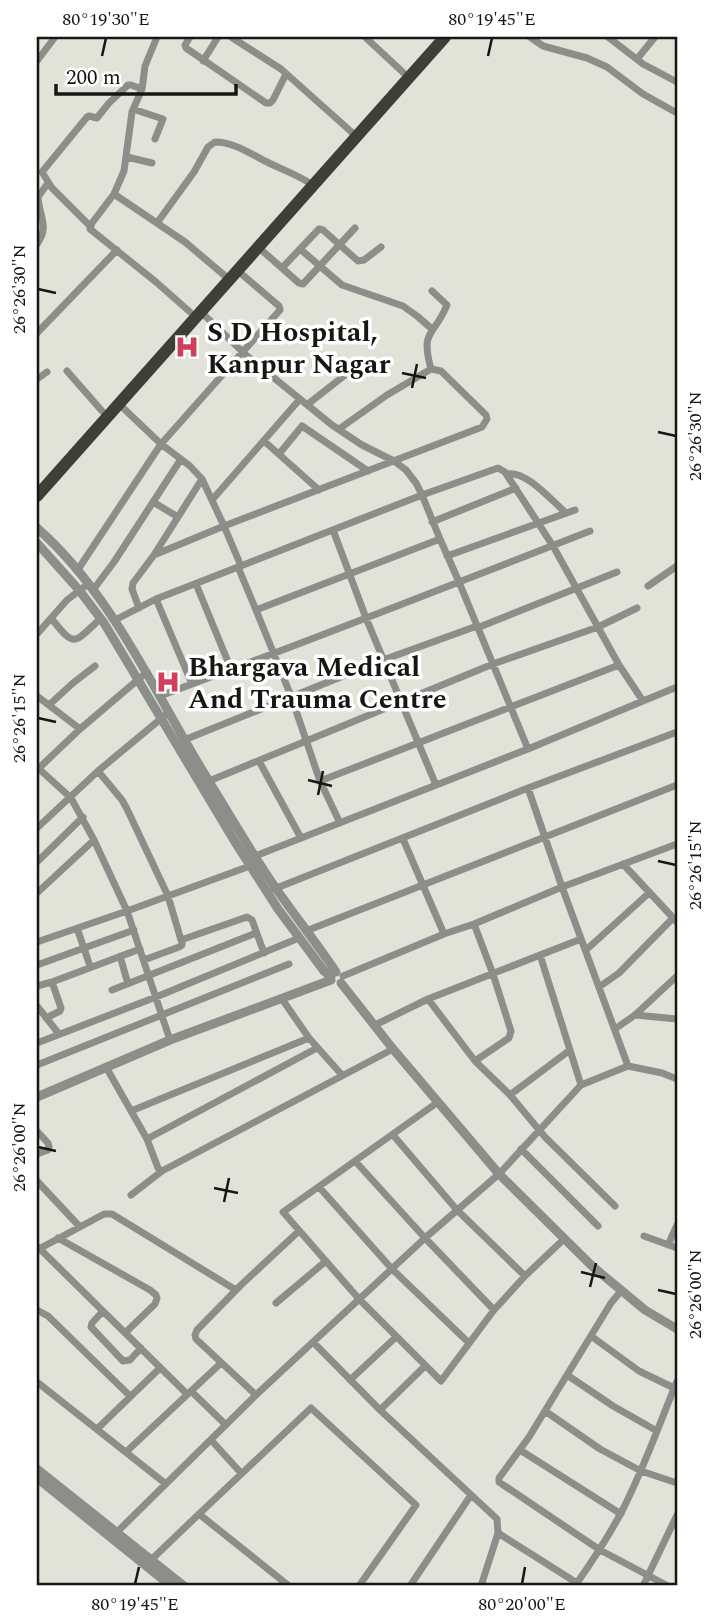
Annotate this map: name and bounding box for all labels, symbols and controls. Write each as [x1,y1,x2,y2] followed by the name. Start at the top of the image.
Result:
[62,6,150,33] text: 80°19'30"E
[448,6,536,33] text: 80°19'45"E
[56,52,236,96] scale bar
[66,62,121,94] text: 200 m
[6,244,33,334] text: 26°26'30"N
[207,311,390,386] place label: S D Hospital, Kanpur Nagar
[173,333,201,361] hospital icon: S D Hospital, Kanpur Nagar
[682,391,709,481] text: 26°26'30"N
[188,646,447,721] place label: Bhargava Medical And Trauma Centre
[154,668,182,696] hospital icon: Bhargava Medical And Trauma Centre
[6,673,33,763] text: 26°26'15"N
[682,820,709,910] text: 26°26'15"N
[6,1102,33,1192] text: 26°26'00"N
[682,1249,709,1339] text: 26°26'00"N
[91,1591,179,1618] text: 80°19'45"E
[478,1591,566,1618] text: 80°20'00"E

